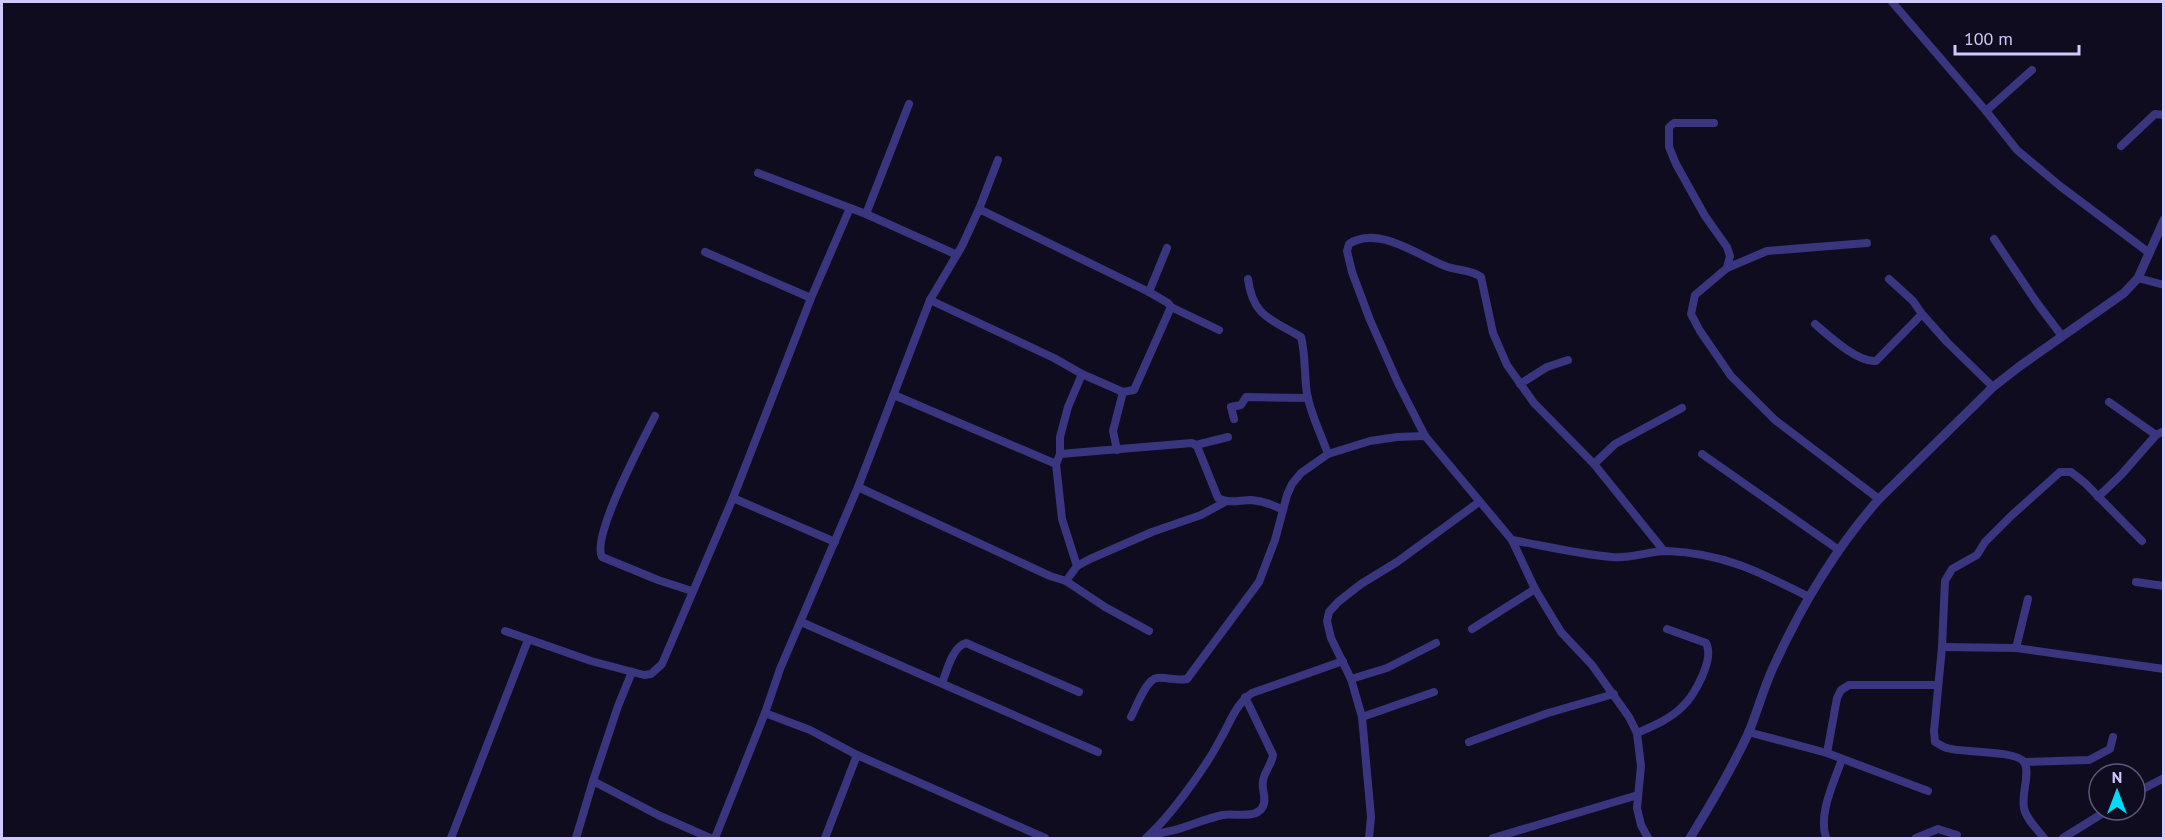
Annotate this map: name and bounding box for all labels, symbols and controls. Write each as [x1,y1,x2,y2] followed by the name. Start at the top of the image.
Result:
[1955,18,2080,56] scale bar
[1964,27,2013,50] text: 100 m
[2087,762,2147,822] north arrow
[2112,767,2122,787] text: N

